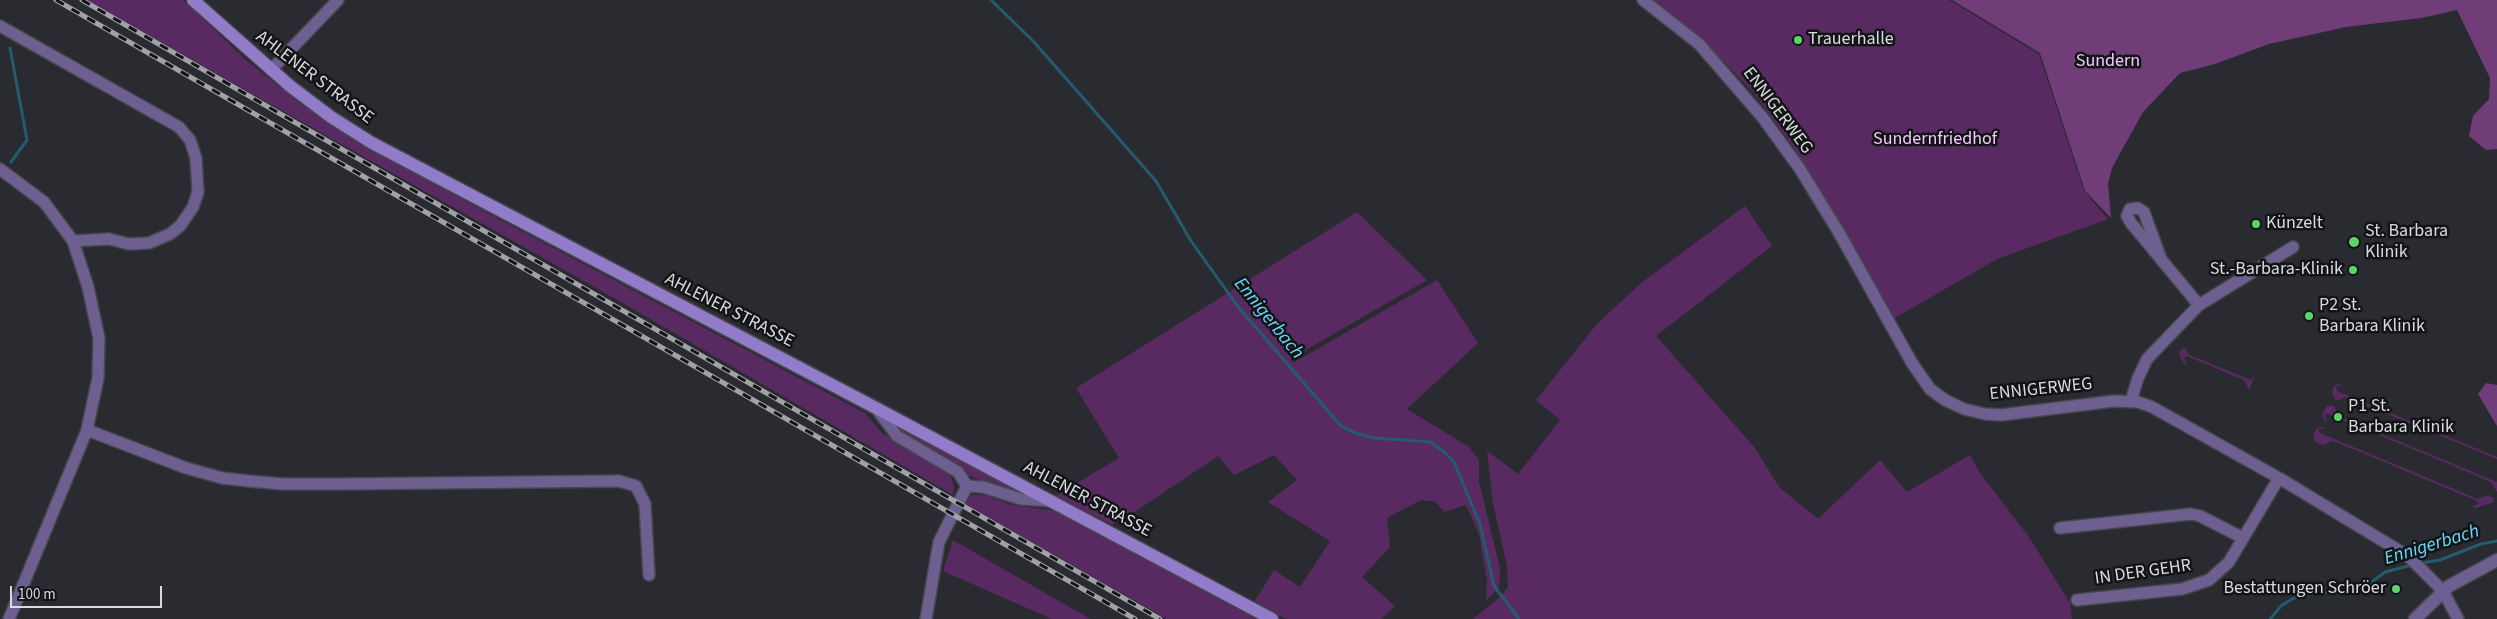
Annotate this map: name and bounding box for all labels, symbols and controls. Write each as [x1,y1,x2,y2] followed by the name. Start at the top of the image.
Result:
[251,27,377,129] street label: AHLENER STRASSE
[1808,29,1894,51] place label: Trauerhalle
[1792,34,1804,46] marker: Trauerhalle
[2076,51,2140,73] park label: Sundern
[1737,63,1817,159] street label: ENNIGERWEG
[1873,129,1997,151] park label: Sundernfriedhof
[2266,213,2323,235] place label: Künzelt
[2250,218,2262,230] marker: Künzelt
[2365,221,2448,264] place label: St. Barbara Klinik
[2347,235,2361,249] marker: St. Barbara Klinik
[2210,259,2343,281] place label: St.-Barbara-Klinik
[2347,264,2359,276] marker: St.-Barbara-Klinik
[661,269,797,353] street label: AHLENER STRASSE
[1228,274,1308,364] water label: Ennigerbach
[2319,295,2425,338] place label: P2 St. Barbara Klinik
[2303,310,2315,322] marker: P2 St. Barbara Klinik
[1989,374,2093,406] street label: ENNIGERWEG
[2348,396,2454,438] place label: P1 St. Barbara Klinik
[2332,411,2344,423] marker: P1 St. Barbara Klinik
[1019,457,1155,543] street label: AHLENER STRASSE
[2382,521,2482,571] water label: Ennigerbach
[2093,556,2193,590] street label: IN DER GEHR
[12,576,165,608] scale bar
[2224,578,2386,600] place label: Bestattungen Schröer
[2390,583,2402,595] marker: Bestattungen Schröer
[18,584,56,605] text: 100 m

